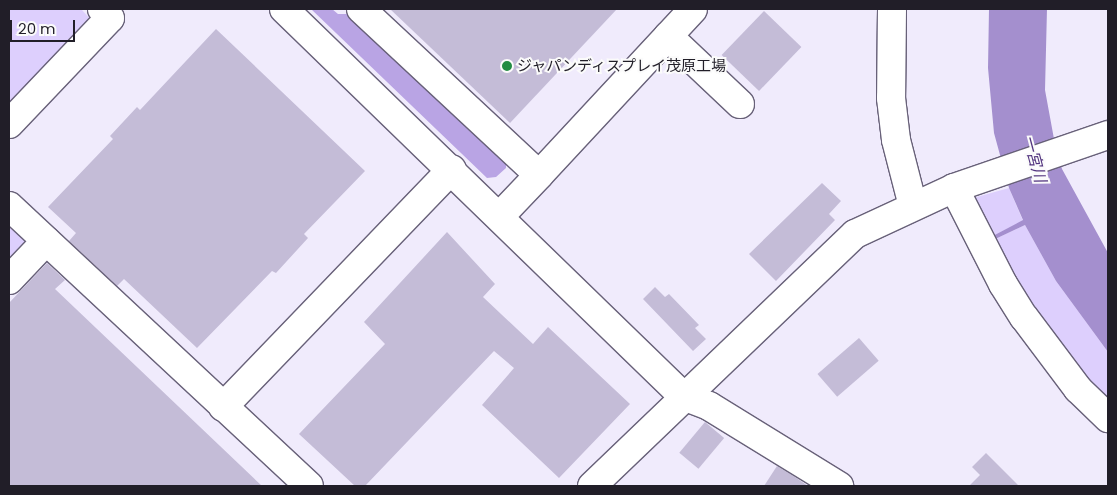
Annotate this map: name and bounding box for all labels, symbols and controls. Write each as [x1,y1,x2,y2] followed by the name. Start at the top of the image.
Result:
[12,10,78,42] scale bar
[18,18,56,39] text: 20 m
[517,57,727,75] place label: ジャパンディスプレイ茂原工場
[501,60,513,72] marker: ジャパンディスプレイ茂原工場
[1019,133,1049,185] water label: 一宮川

